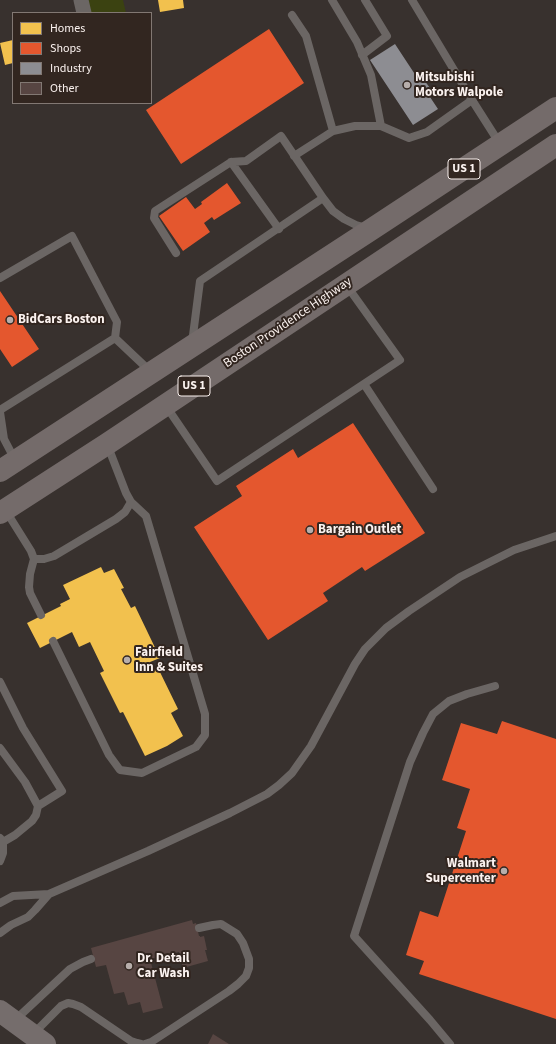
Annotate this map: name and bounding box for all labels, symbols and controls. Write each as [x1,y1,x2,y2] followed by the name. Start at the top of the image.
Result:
[12,12,152,104] legend
[50,20,85,37] text: Homes
[50,40,81,57] text: Shops
[50,60,92,77] text: Industry
[415,70,503,101] place label: Mitsubishi Motors Walpole
[50,80,79,97] text: Other
[402,80,412,90] marker: Mitsubishi Motors Walpole
[448,159,480,179] road number: US 1
[221,274,355,372] street label: Boston Providence Highway
[18,312,105,328] place label: BidCars Boston
[5,315,15,325] marker: BidCars Boston
[178,376,210,396] road number: US 1
[318,522,401,538] place label: Bargain Outlet
[305,525,315,535] marker: Bargain Outlet
[135,645,203,676] place label: Fairfield Inn & Suites
[122,655,132,665] marker: Fairfield Inn & Suites
[426,856,496,887] place label: Walmart Supercenter
[499,866,509,876] marker: Walmart Supercenter
[137,951,190,982] place label: Dr. Detail Car Wash
[124,961,134,971] marker: Dr. Detail Car Wash

